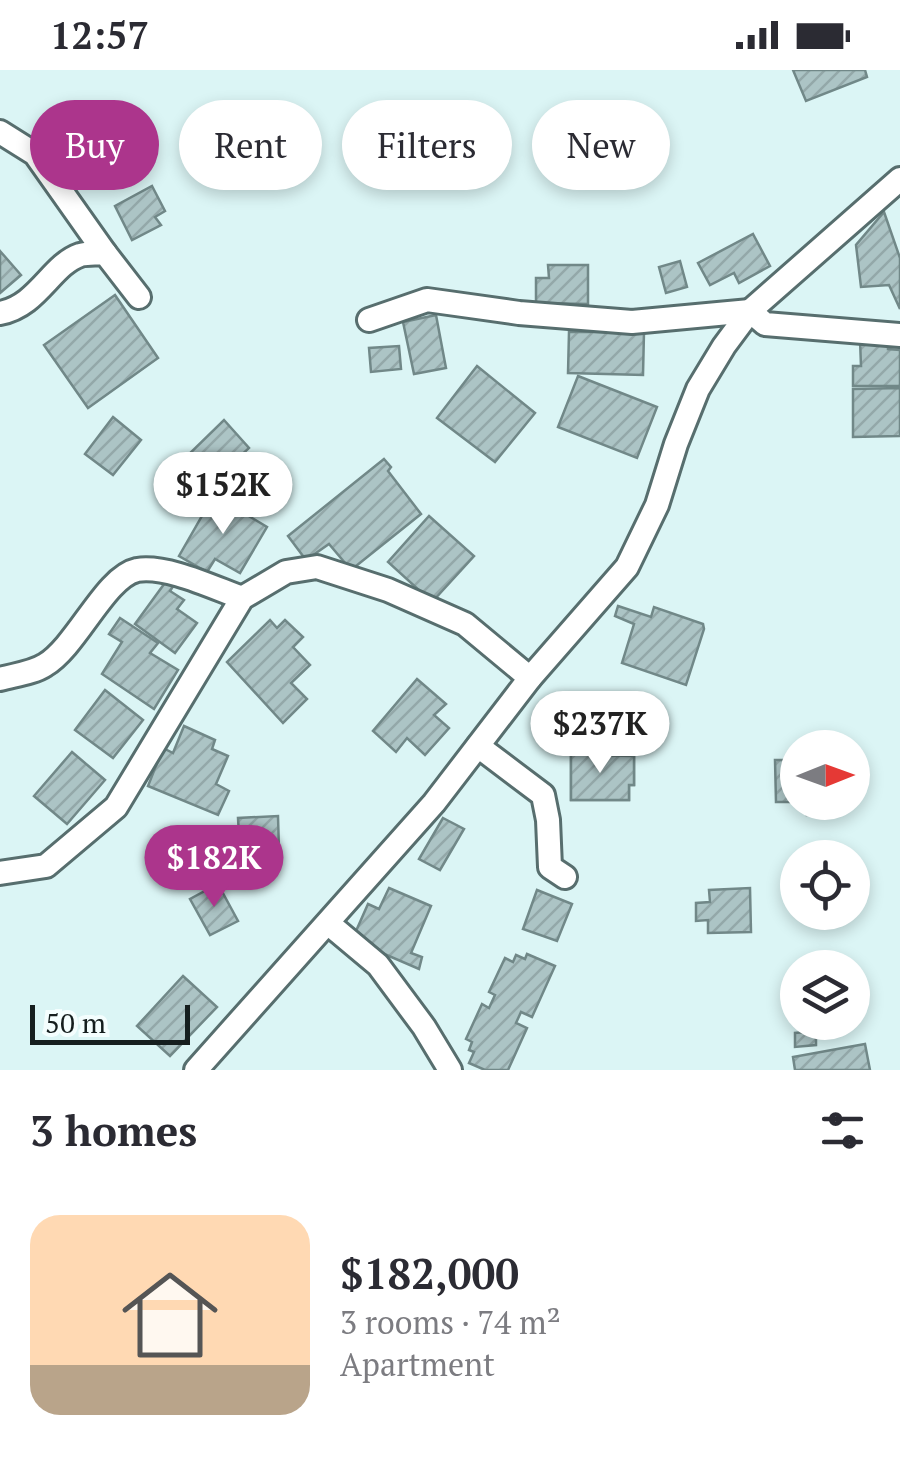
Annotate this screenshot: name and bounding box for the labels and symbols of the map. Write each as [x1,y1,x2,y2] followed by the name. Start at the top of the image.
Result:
[153,452,293,537] pin: $152K
[530,691,670,776] pin: $237K
[780,730,870,820] north arrow
[144,825,284,910] pin: $182K
[30,1000,190,1044] scale bar

